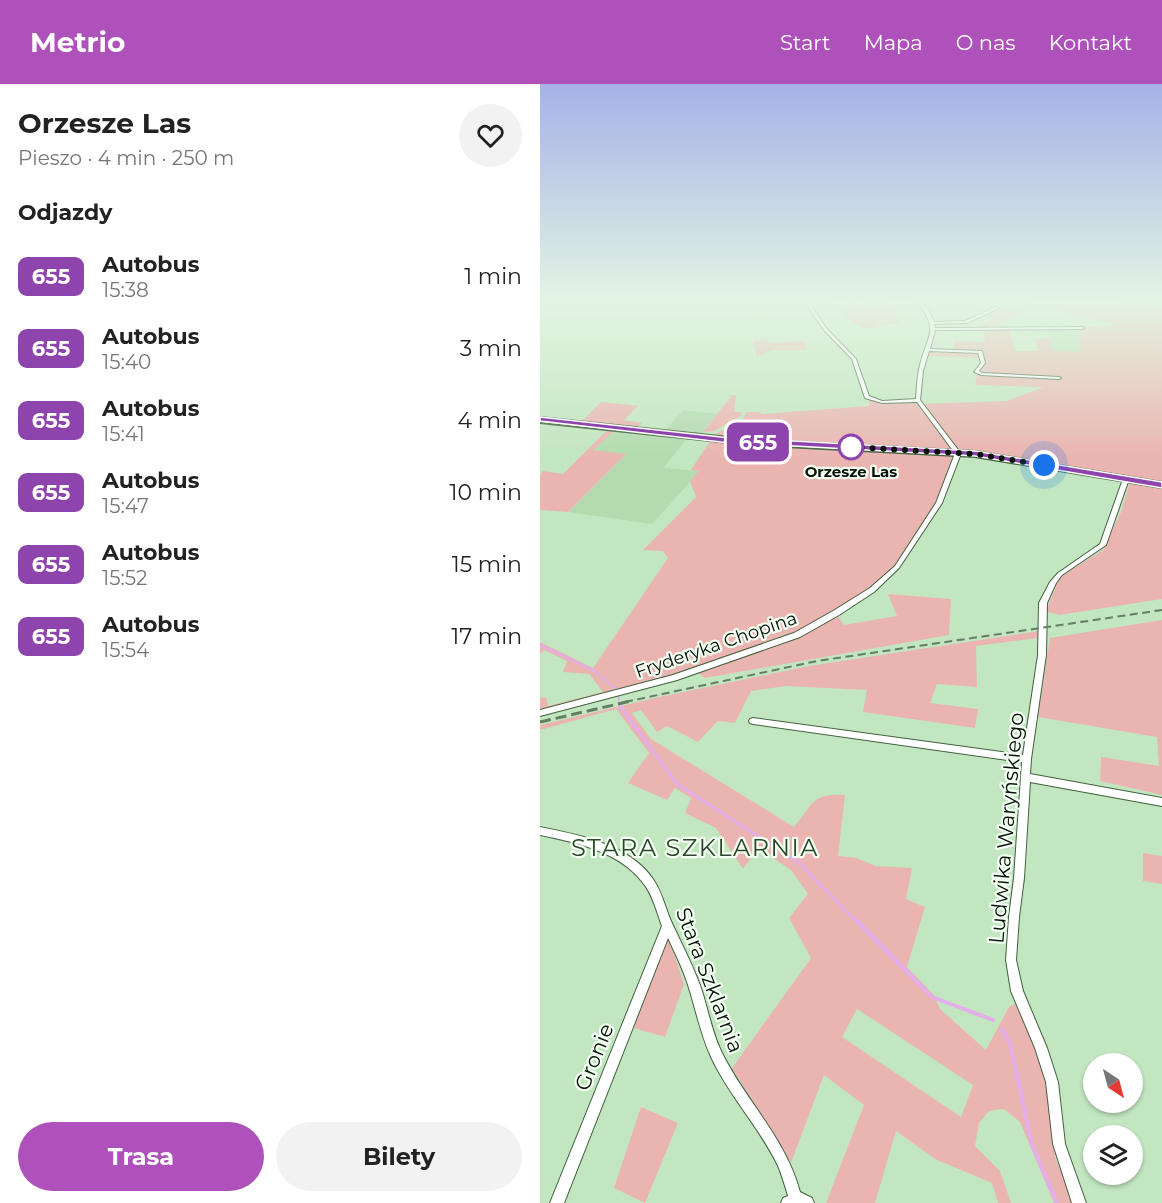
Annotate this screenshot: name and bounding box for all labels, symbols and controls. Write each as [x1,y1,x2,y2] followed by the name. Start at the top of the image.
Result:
[30,25,125,59] text: Metrio
[780,30,831,55] text: Start
[864,30,923,55] text: Mapa
[956,30,1016,55] text: O nas
[1049,30,1132,55] text: Kontakt
[459,104,522,167] button: heart
[18,106,191,140] text: Orzesze Las
[18,146,234,170] text: Pieszo · 4 min · 250 m
[18,199,112,226] text: Odjazdy
[102,251,199,278] text: Autobus
[464,263,522,290] text: 1 min
[32,264,70,289] text: 655
[102,278,149,302] text: 15:38
[102,323,199,350] text: Autobus
[460,335,522,362] text: 3 min
[32,336,70,361] text: 655
[102,350,151,374] text: 15:40
[102,395,199,422] text: Autobus
[458,407,522,434] text: 4 min
[32,408,70,433] text: 655
[102,422,145,446] text: 15:41
[724,422,792,462] line badge: 655
[739,430,777,455] text: 655
[838,434,864,460] marker: Orzesze Las
[1029,450,1059,480] your location
[805,462,897,481] place label: Orzesze Las
[102,467,199,494] text: Autobus
[450,479,522,506] text: 10 min
[32,480,70,505] text: 655
[102,494,149,518] text: 15:47
[102,539,199,566] text: Autobus
[452,551,522,578] text: 15 min
[32,552,70,577] text: 655
[102,566,147,590] text: 15:52
[632,607,800,683] street label: Fryderyka Chopina
[102,611,199,638] text: Autobus
[451,623,522,650] text: 17 min
[32,624,70,649] text: 655
[102,638,149,662] text: 15:54
[983,711,1029,945] street label: Ludwika Waryńskiego
[571,833,819,862] district label: STARA SZKLARNIA
[671,904,749,1056] street label: Stara Szklarnia
[569,1020,619,1094] street label: Gronie
[1083,1053,1143,1113] north arrow
[1083,1053,1143,1185] map controls
[18,1122,264,1191] button: Trasa
[276,1122,522,1191] button: Bilety
[1083,1125,1143,1185] button: layers

